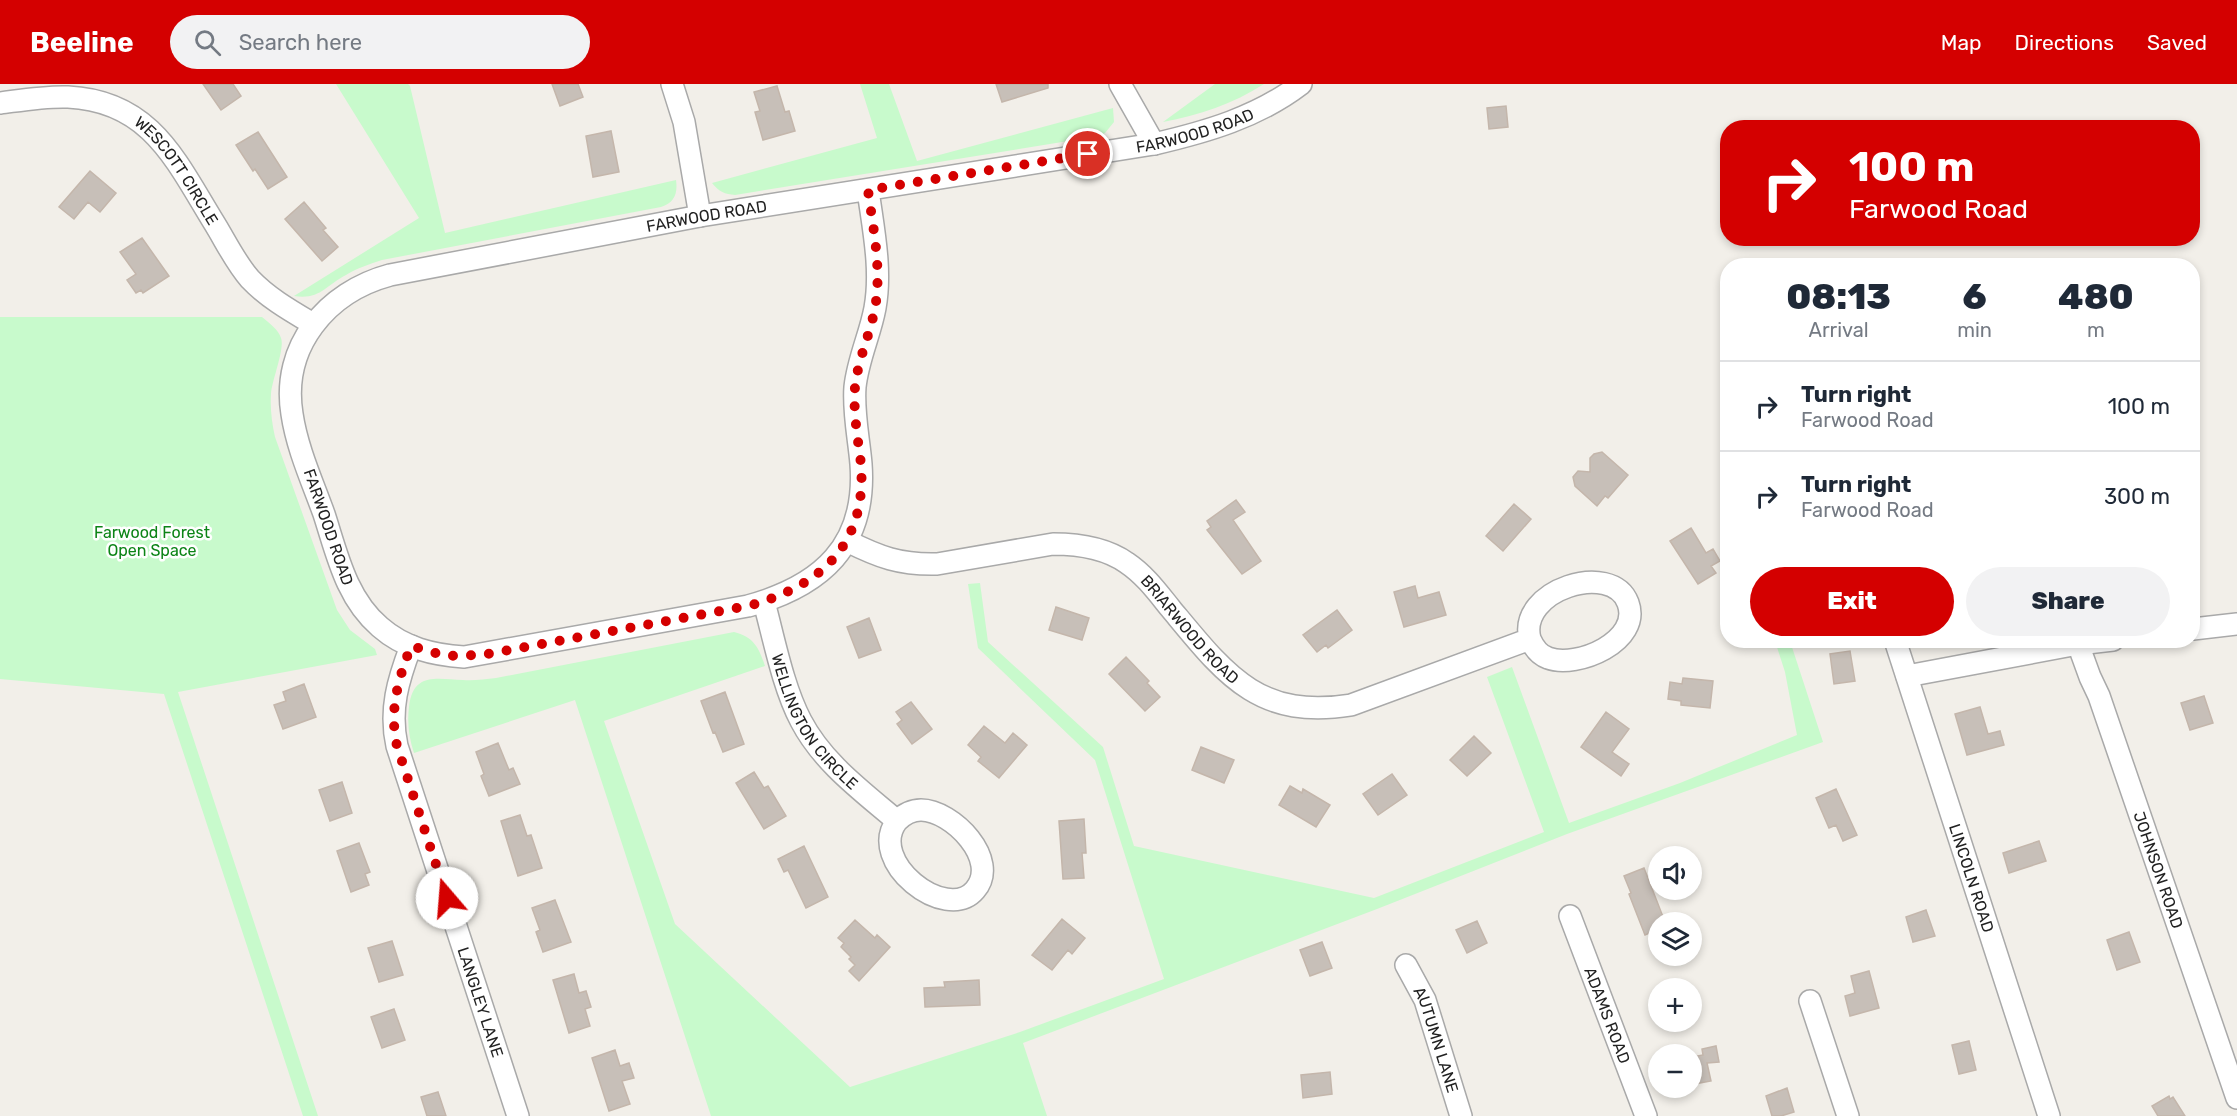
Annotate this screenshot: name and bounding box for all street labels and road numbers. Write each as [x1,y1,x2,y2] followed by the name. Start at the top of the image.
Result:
[1135,105,1257,157] street label: FARWOOD ROAD
[131,112,222,228] street label: WESCOTT CIRCLE
[645,197,768,236] street label: FARWOOD ROAD
[300,466,357,588] street label: FARWOOD ROAD
[1137,571,1243,688] street label: BRIARWOOD ROAD
[768,652,862,793] street label: WELLINGTON CIRCLE
[2129,809,2187,931] street label: JOHNSON ROAD
[1945,821,1998,935] street label: LINCOLN ROAD
[453,945,507,1060] street label: LANGLEY LANE
[1580,964,1634,1066] street label: ADAMS ROAD
[1409,983,1462,1095] street label: AUTUMN LANE

